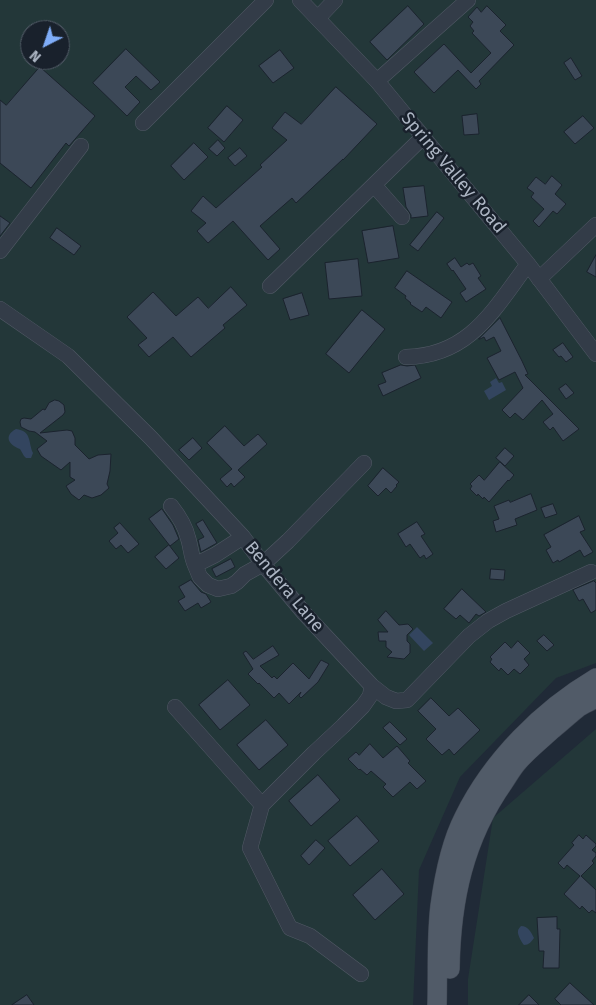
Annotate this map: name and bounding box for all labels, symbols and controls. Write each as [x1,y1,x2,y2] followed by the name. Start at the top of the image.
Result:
[20,20,70,70] north arrow
[26,46,45,65] text: N
[396,108,510,238] street label: Spring Valley Road
[240,537,328,637] street label: Bendera Lane

